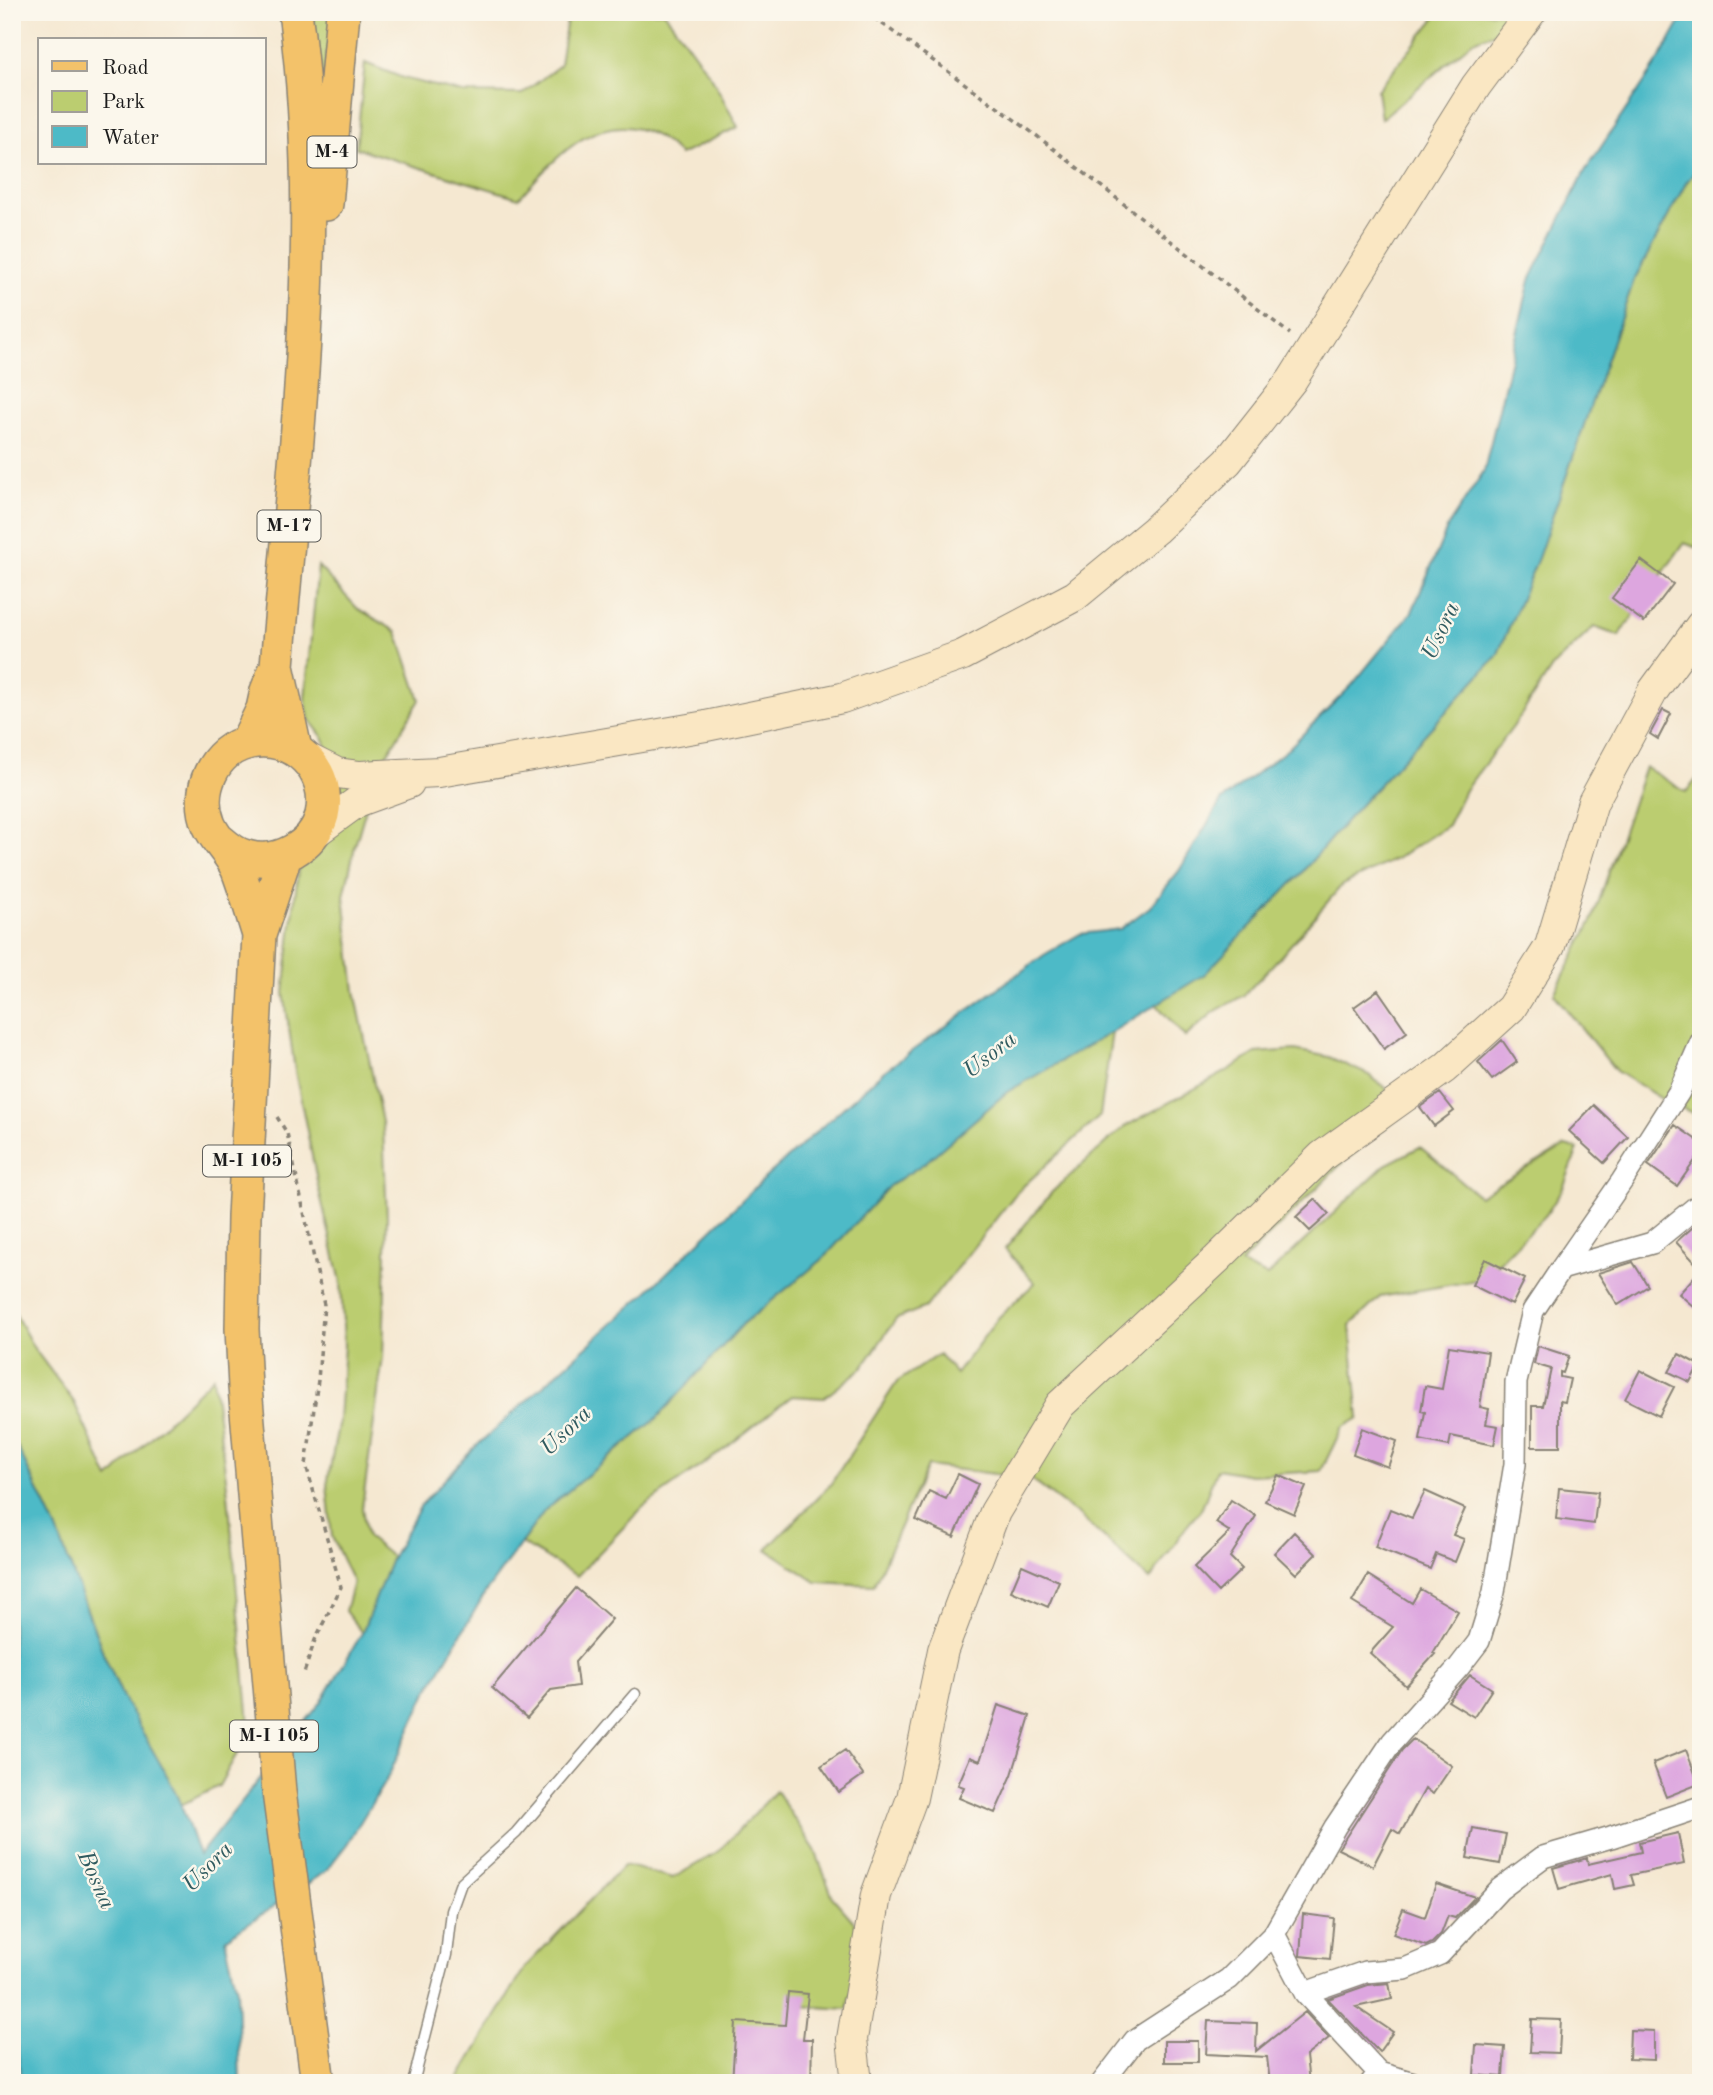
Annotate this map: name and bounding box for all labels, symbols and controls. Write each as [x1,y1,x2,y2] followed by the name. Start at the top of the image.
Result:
[38,38,266,164] legend
[102,58,149,79] text: Road
[102,92,145,113] text: Park
[102,128,159,149] text: Water
[308,136,356,168] road number: M-4
[258,510,320,541] road number: M-17
[1418,599,1464,663] water label: Usora
[959,1027,1021,1083] water label: Usora
[203,1146,291,1176] road number: M-I 105
[536,1402,596,1460] water label: Usora
[230,1720,318,1752] road number: M-I 105
[178,1837,238,1897] water label: Usora
[73,1846,119,1913] water label: Bosna

